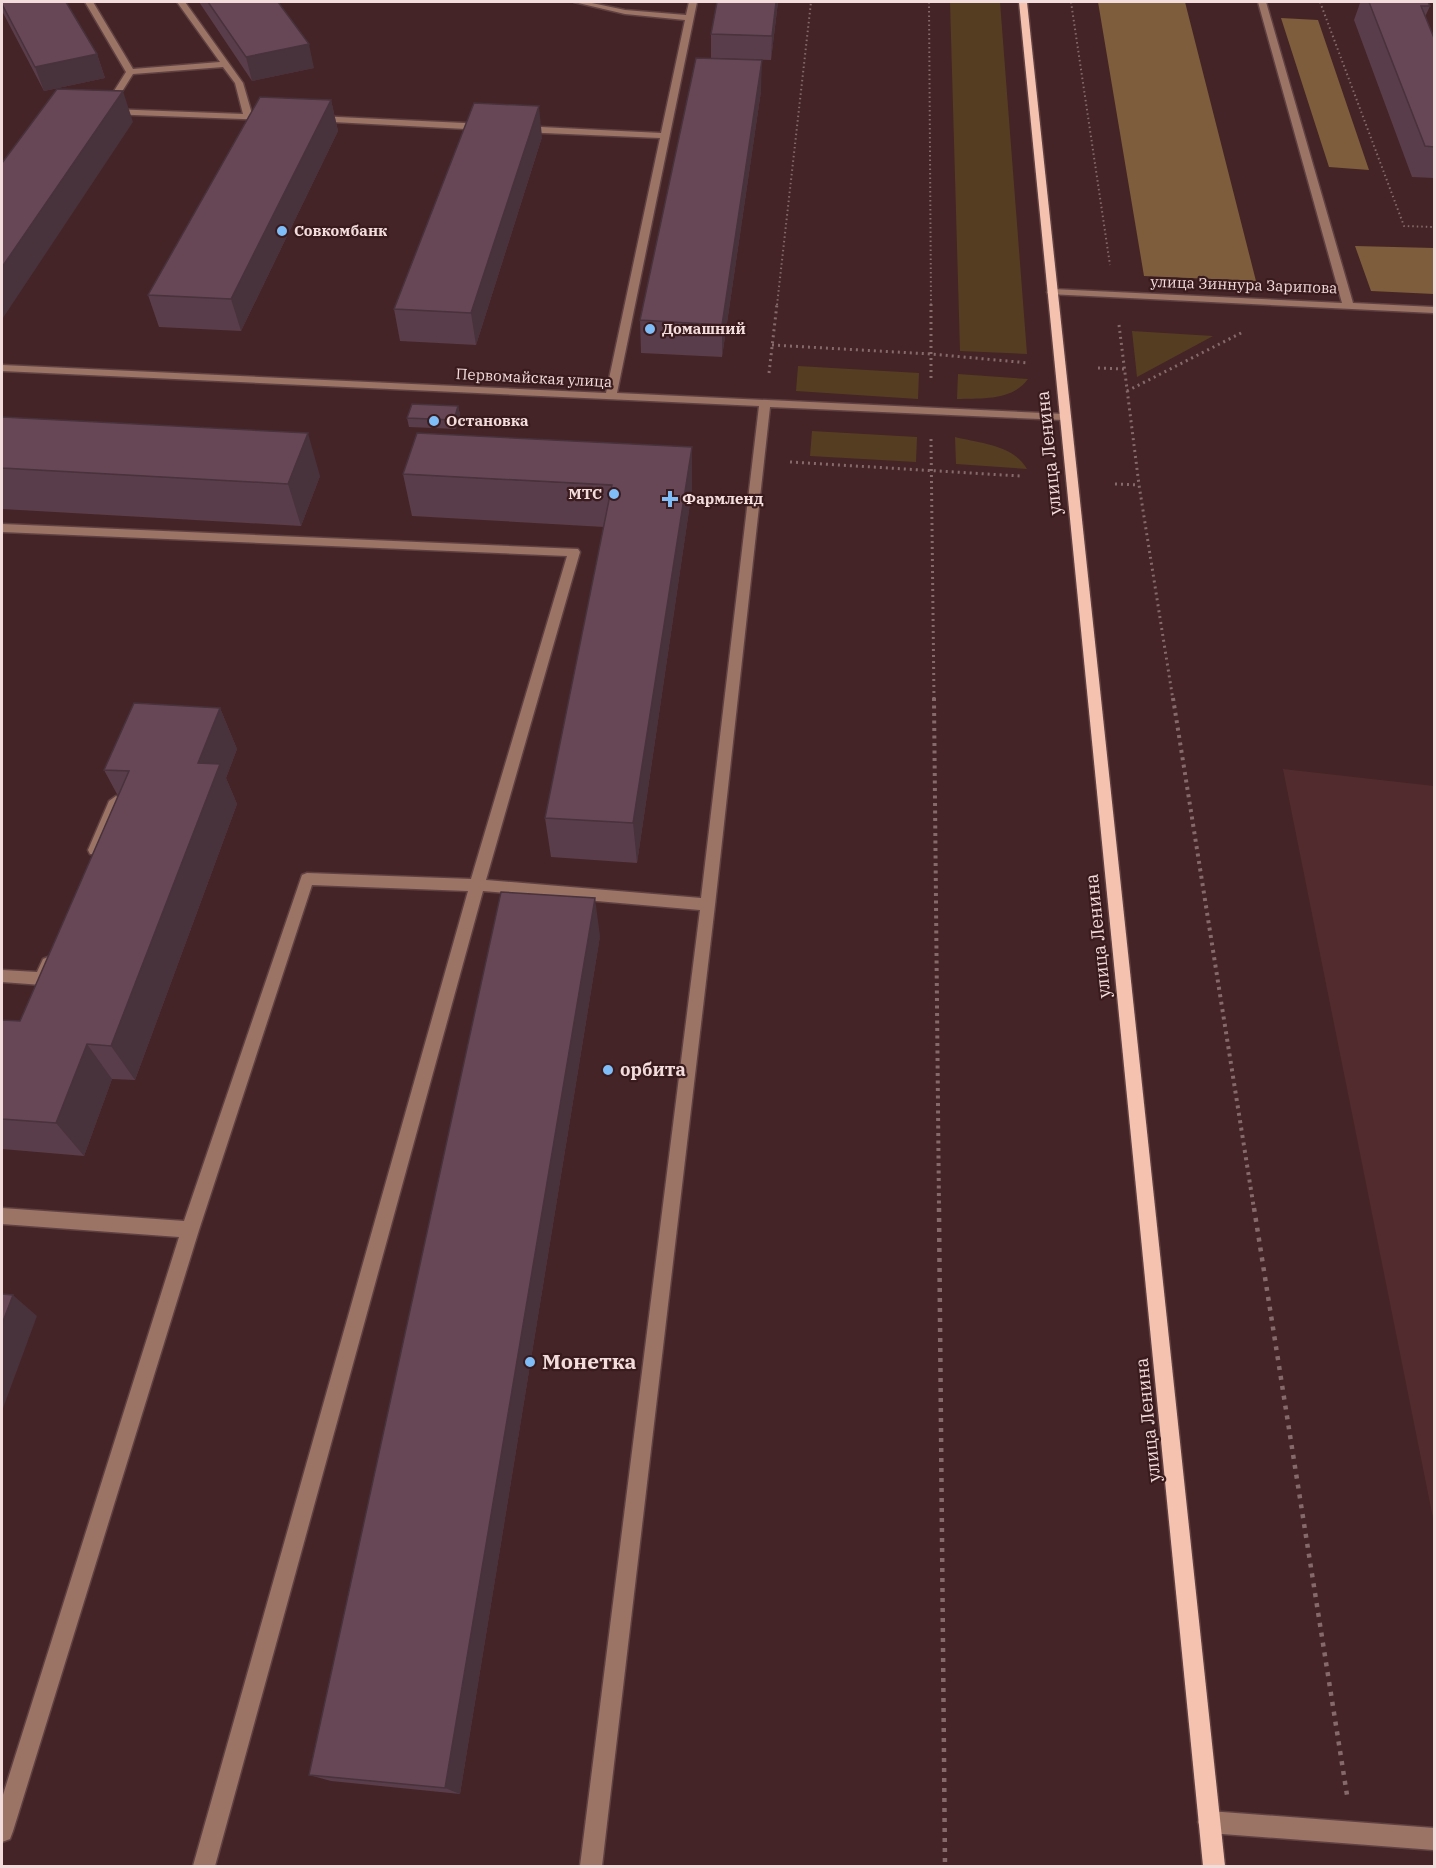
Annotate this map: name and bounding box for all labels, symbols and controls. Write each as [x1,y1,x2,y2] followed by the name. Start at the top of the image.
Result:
[294,221,387,240] place label: Совкомбанк
[275,224,289,238] marker: Совкомбанк
[1150,272,1338,297] street label: улица Зиннура Зарипова
[662,319,746,338] place label: Домашний
[643,322,657,336] marker: Домашний
[455,364,613,391] street label: Первомайская улица
[1031,390,1066,516] street label: улица Ленина
[446,411,529,430] place label: Остановка
[427,414,441,428] marker: Остановка
[568,484,602,503] place label: МТС
[607,487,621,501] marker: МТС
[682,489,764,508] place label: Фармленд
[663,492,677,506] marker: Фармленд
[1080,873,1115,999] street label: улица Ленина
[620,1058,686,1081] place label: орбита
[601,1063,615,1077] marker: орбита
[542,1347,637,1375] place label: Монетка
[523,1355,537,1369] marker: Монетка
[1130,1357,1165,1483] street label: улица Ленина

